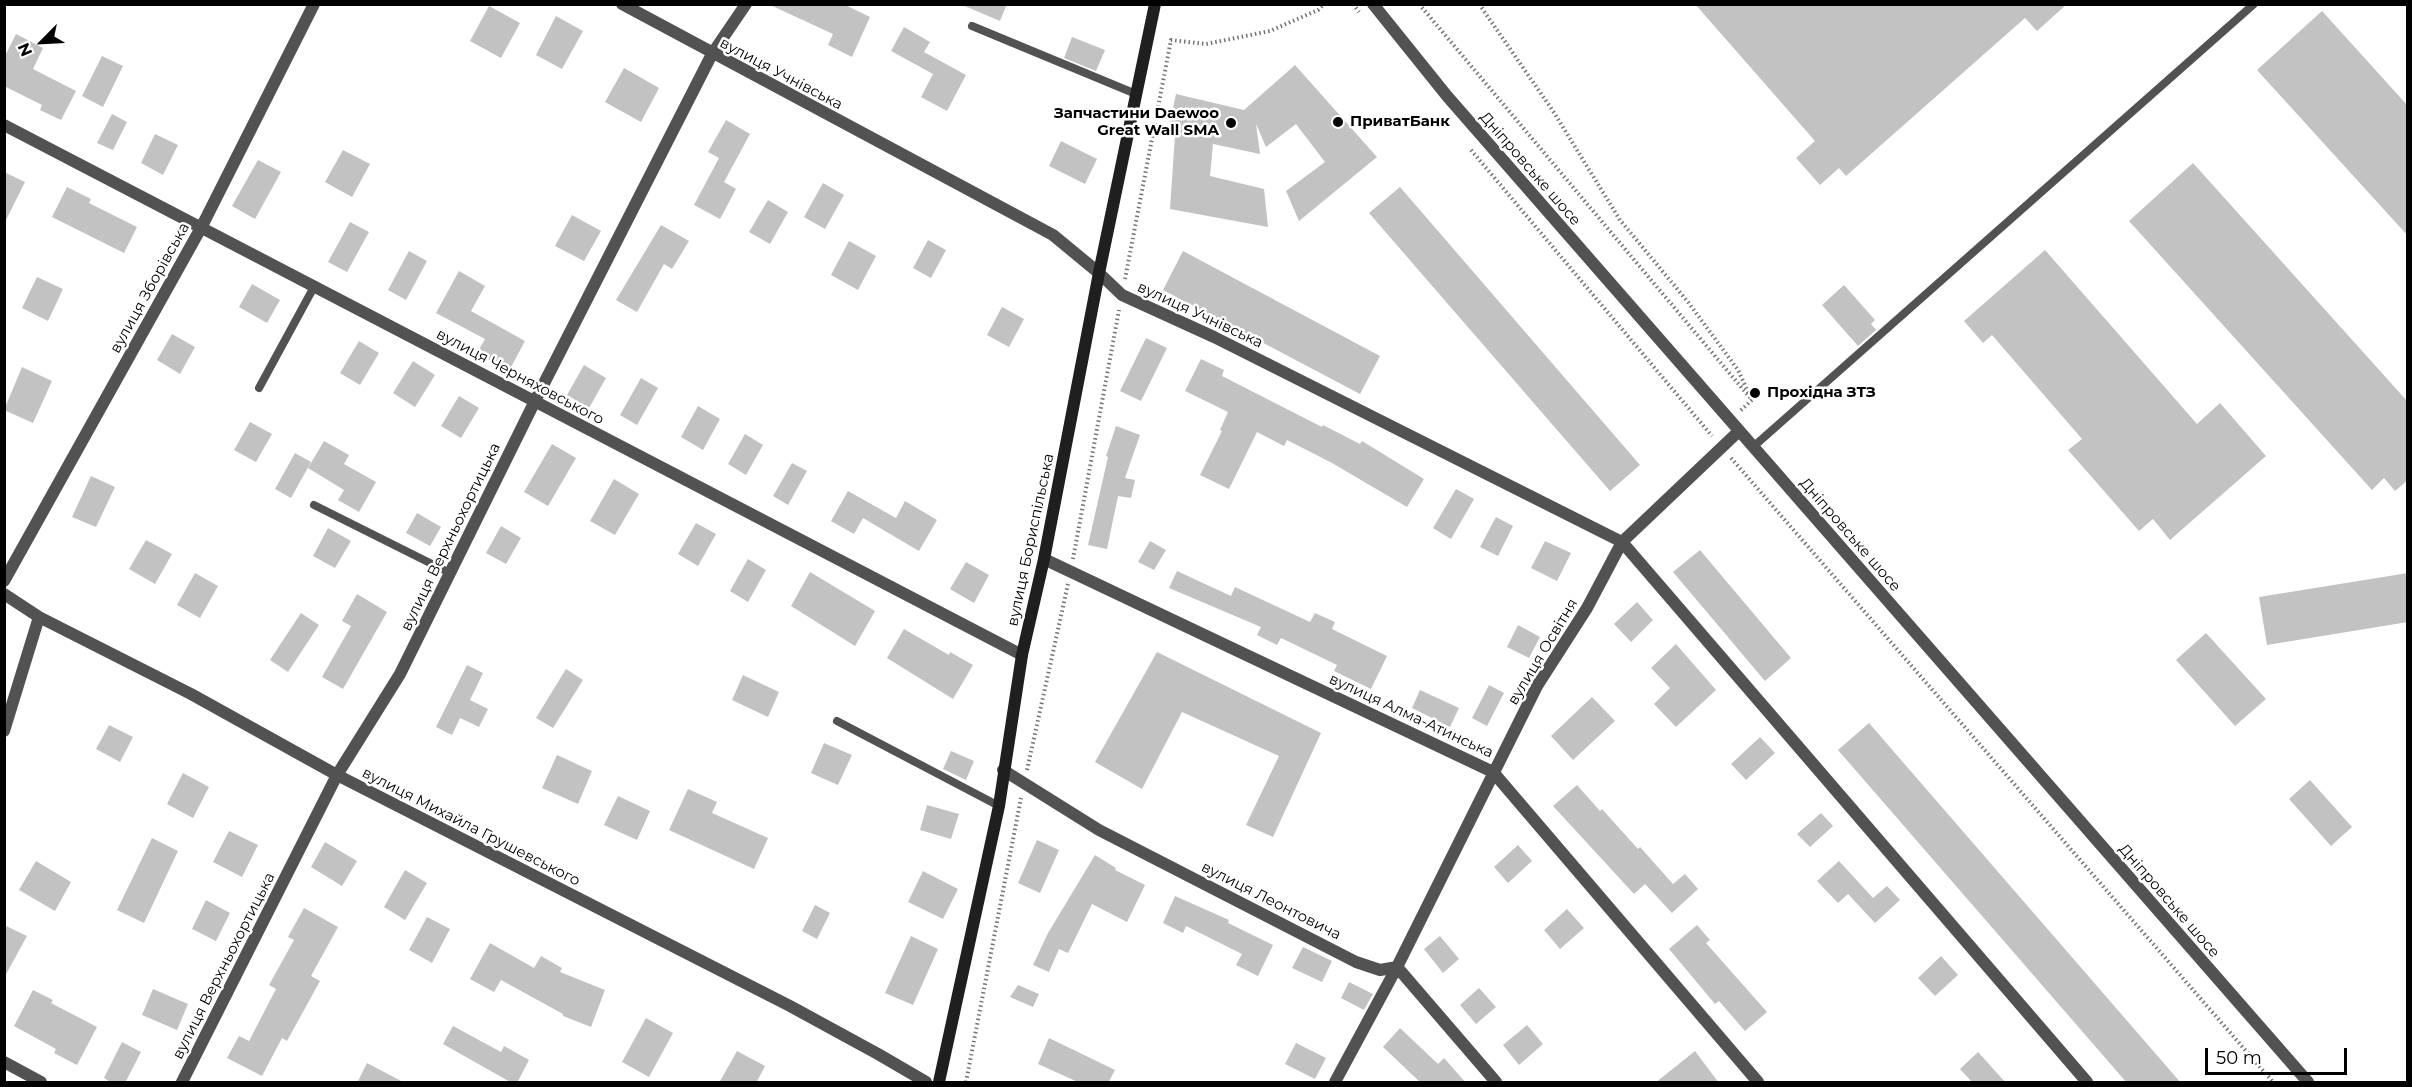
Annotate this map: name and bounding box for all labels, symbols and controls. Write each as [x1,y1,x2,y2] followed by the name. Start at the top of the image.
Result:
[12,12,72,72] north arrow
[717,34,845,114] street label: вулиця Учнівська
[14,40,36,59] text: N
[1054,105,1219,140] place label: Запчастини Daewoo Great Wall SMA
[1476,108,1584,230] street label: Дніпровське шосе
[1350,113,1450,131] place label: ПриватБанк
[1331,115,1345,129] marker: ПриватБанк
[1224,116,1238,130] marker: Запчастини Daewoo Great Wall SMA
[107,219,193,357] street label: вулиця Зборівська
[1134,278,1266,352] street label: вулиця Учнівська
[433,325,607,429] street label: вулиця Черняховського
[1767,384,1876,402] place label: Прохідна ЗТЗ
[1748,386,1762,400] marker: Прохідна ЗТЗ
[398,440,504,634] street label: вулиця Верхньохортицька
[1004,452,1058,628] street label: вулиця Бориспільська
[1796,474,1904,596] street label: Дніпровське шосе
[1504,596,1582,708] street label: вулиця Освітня
[1326,670,1496,762] street label: вулиця Алма-Атинська
[359,764,583,890] street label: вулиця Михайла Грушевського
[2115,840,2223,962] street label: Дніпровське шосе
[1198,858,1344,944] street label: вулиця Леонтовича
[169,870,279,1062] street label: вулиця Верхньохортицька
[2208,1036,2350,1074] scale bar
[2216,1047,2262,1069] text: 50 m

